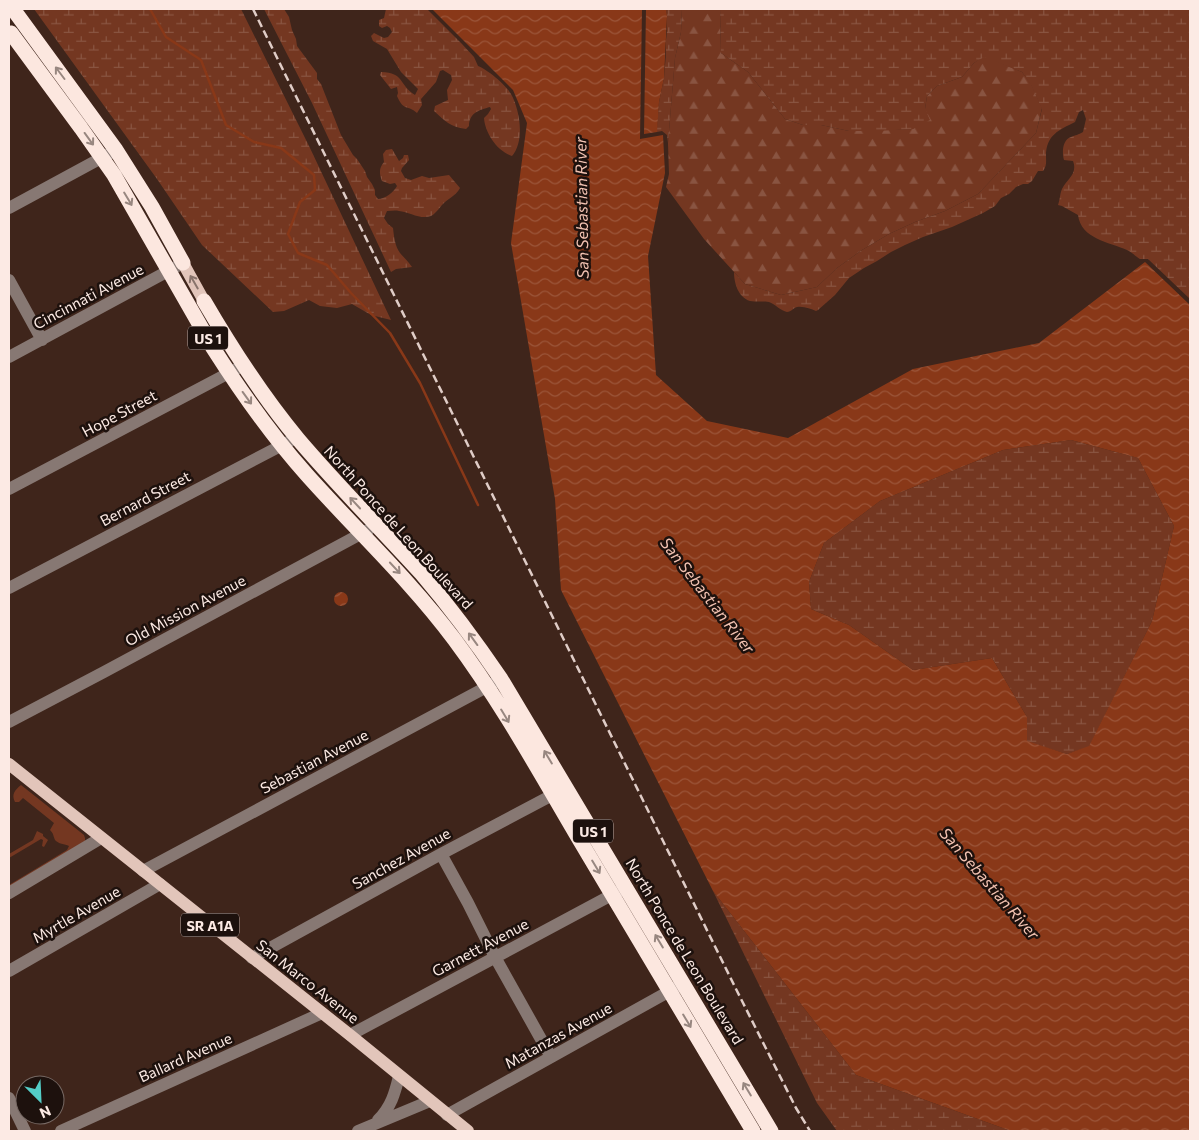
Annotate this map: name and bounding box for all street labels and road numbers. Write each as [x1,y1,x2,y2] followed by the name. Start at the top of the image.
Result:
[30,259,146,333] street label: Cincinnati Avenue
[188,326,228,349] road number: US 1
[78,386,160,440] street label: Hope Street
[321,442,477,612] street label: North Ponce de Leon Boulevard
[97,467,193,529] street label: Bernard Street
[122,571,248,649] street label: Old Mission Avenue
[257,725,371,797] street label: Sebastian Avenue
[573,819,613,842] road number: US 1
[349,824,453,892] street label: Sanchez Avenue
[622,855,748,1047] street label: North Ponce de Leon Boulevard
[29,882,123,946] street label: Myrtle Avenue
[181,914,239,936] road number: SR A1A
[429,914,531,980] street label: Garnett Avenue
[253,935,363,1027] street label: San Marco Avenue
[501,998,615,1072] street label: Matanzas Avenue
[136,1028,235,1086] street label: Ballard Avenue

